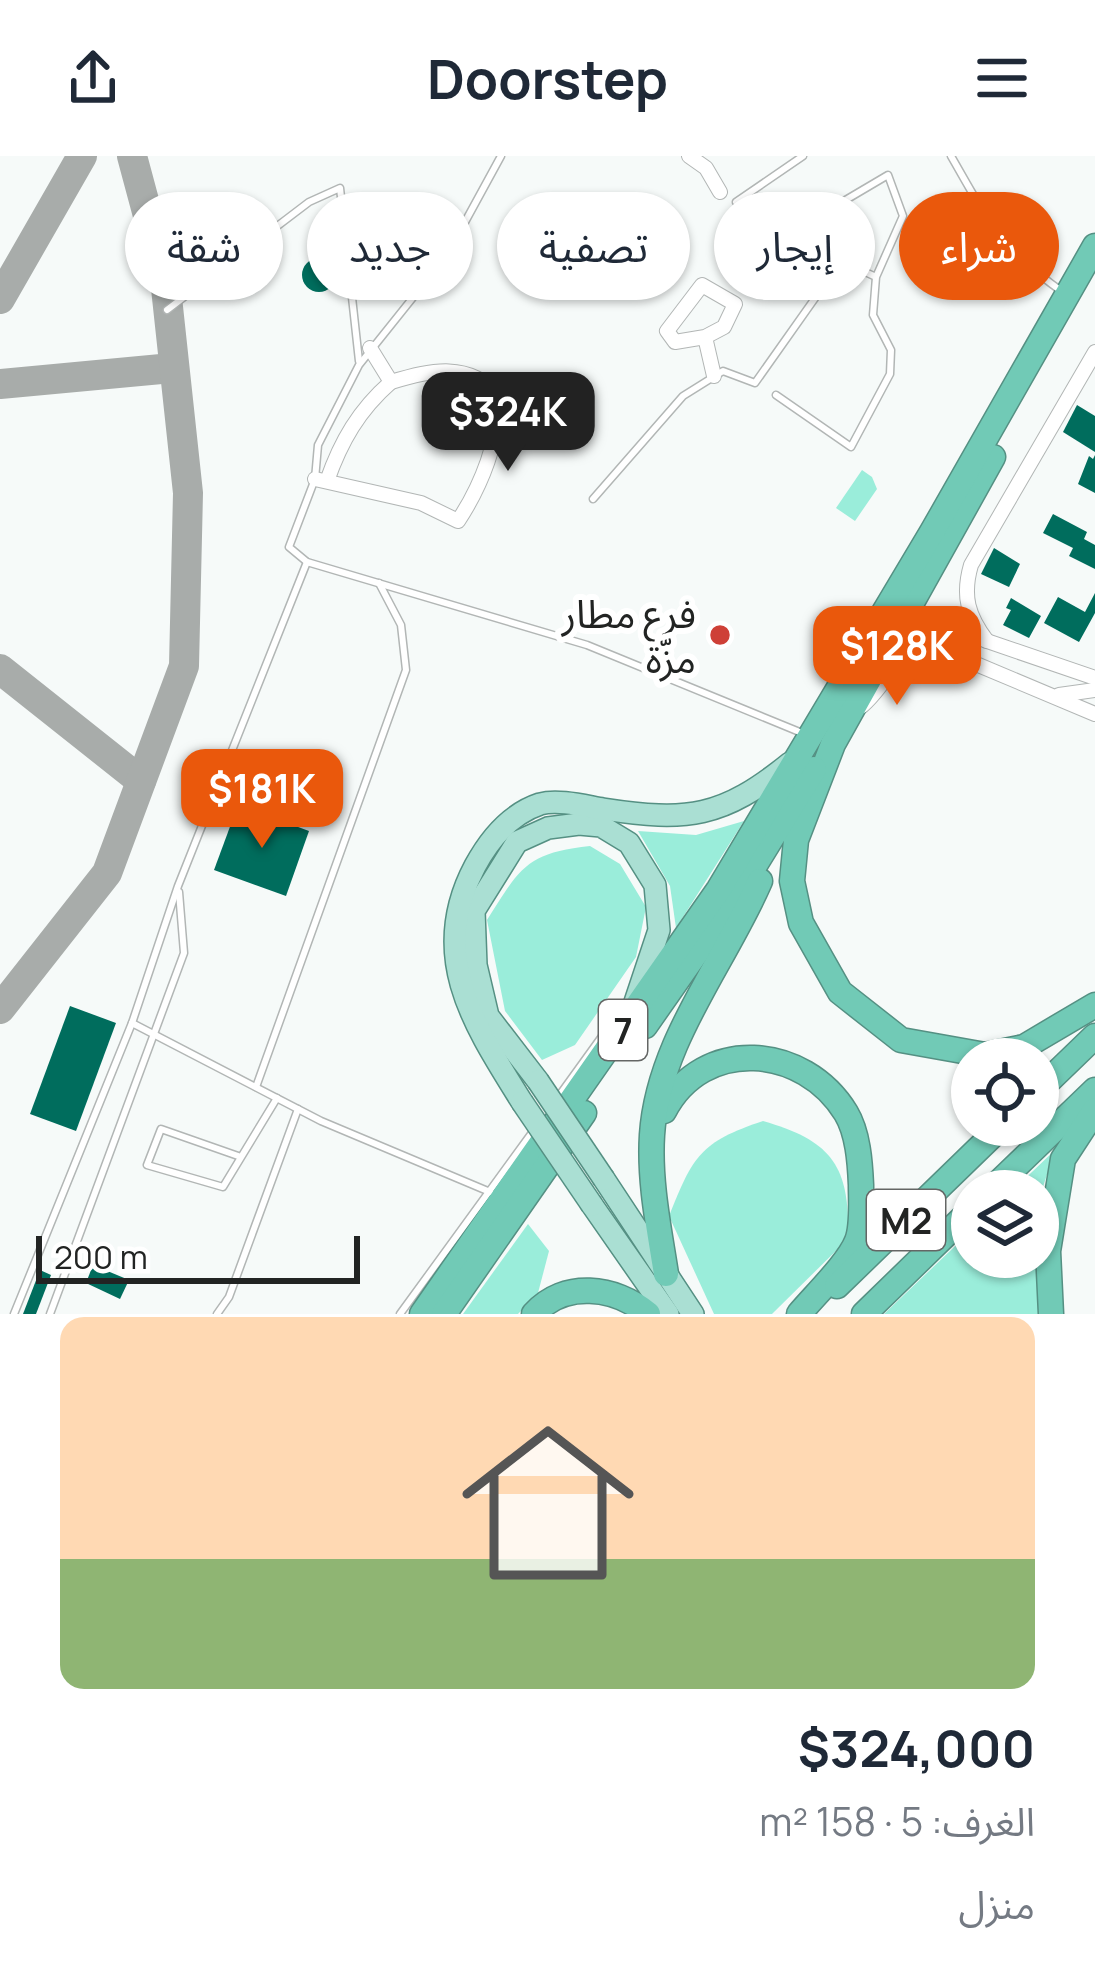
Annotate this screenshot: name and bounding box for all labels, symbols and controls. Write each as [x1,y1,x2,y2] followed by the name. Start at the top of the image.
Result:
[427,41,668,115] text: Doorstep
[60,45,126,111] icon: share
[969,45,1035,111] icon: menu
[125,192,283,300] chip: شقة
[307,192,473,300] chip: جديد
[497,192,690,300] chip: تصفية
[714,192,875,300] chip: إيجار
[899,192,1059,300] chip: شراء
[424,372,592,474] pin: $324K
[449,384,567,438] text: $324K
[561,586,696,685] place label: فرع مطار مزّة
[813,606,981,708] pin: $128K
[840,618,954,672] text: $128K
[707,622,733,648] marker: فرع مطار مزّة
[178,749,346,851] pin: $181K
[208,761,316,815] text: $181K
[599,1000,647,1060] road number: 7
[951,1038,1059,1278] map controls
[951,1038,1059,1146] button: locate
[951,1170,1059,1278] button: layers
[867,1190,945,1250] road number: M2
[36,1230,360,1283] scale bar
[54,1234,148,1279] text: 200 m
[440,1395,656,1611] icon: home
[798,1713,1035,1782] text: $324,000
[759,1794,1035,1848] text: الغرف: 5 · 158 m²
[959,1877,1035,1931] text: منزل

